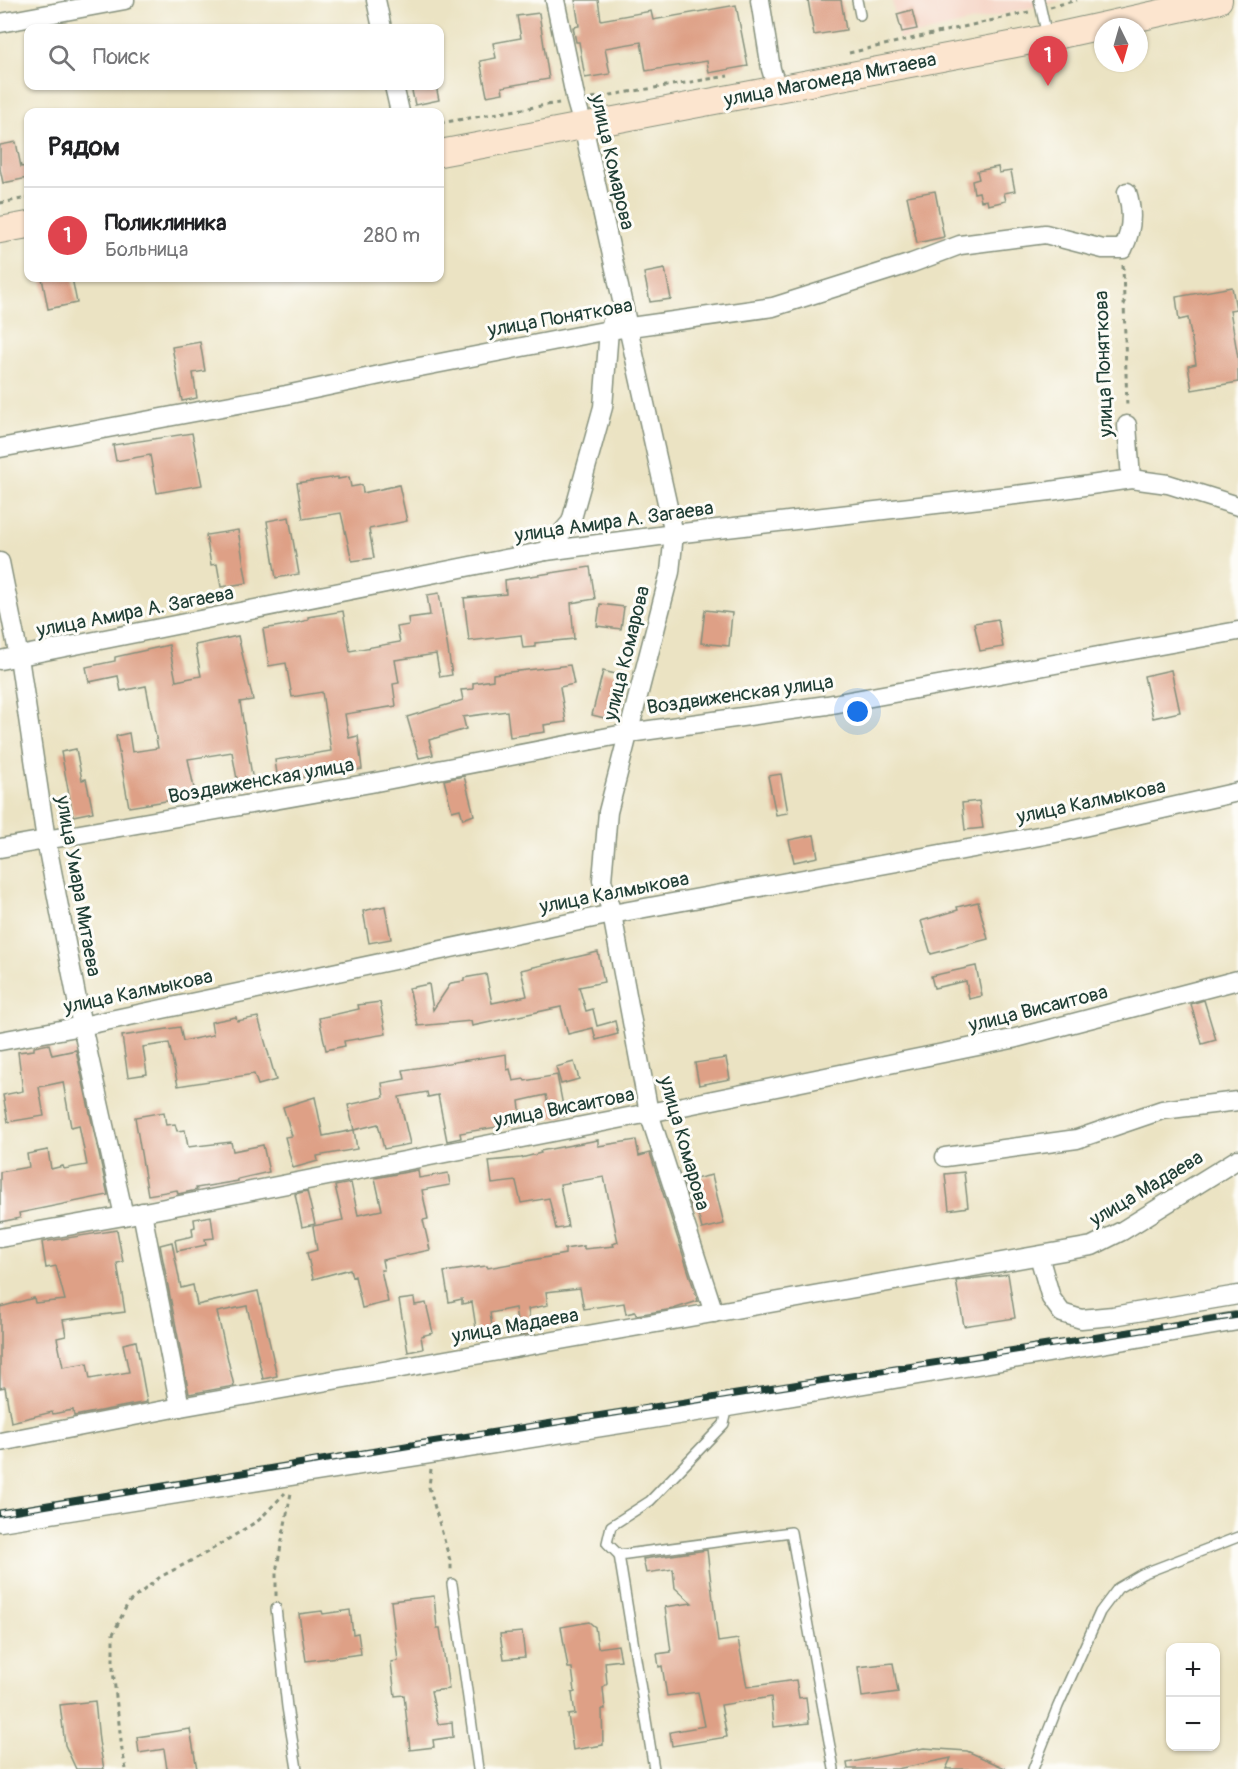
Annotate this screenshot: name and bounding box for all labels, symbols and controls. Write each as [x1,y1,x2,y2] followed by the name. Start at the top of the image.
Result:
[1094,18,1148,72] north arrow
[24,24,444,90] search box
[1028,36,1068,86] pin: 1
[45,41,78,74] icon: search
[93,43,150,71] text: Поиск
[721,47,938,113] street label: улица Магомеда Митаева
[585,91,640,232] street label: улица Комарова
[48,131,120,163] text: Рядом
[105,209,226,237] text: Поликлиника
[64,223,71,248] text: 1
[363,223,420,248] text: 280 m
[105,237,188,262] text: Больница
[1088,290,1119,439] street label: улица Поняткова
[485,292,634,343] street label: улица Поняткова
[512,495,715,548] street label: улица Амира А. Загаева
[33,580,236,643] street label: улица Амира А. Загаева
[597,583,655,724] street label: улица Комарова
[645,669,835,720] street label: Воздвиженская улица
[843,697,872,726] your location
[166,752,356,809] street label: Воздвиженская улица
[1013,773,1168,830] street label: улица Калмыкова
[50,793,107,979] street label: улица Умара Митаева
[536,866,691,919] street label: улица Калмыкова
[60,963,215,1020] street label: улица Калмыкова
[965,979,1110,1038] street label: улица Висаитова
[653,1072,716,1213] street label: улица Комарова
[491,1082,636,1134] street label: улица Висаитова
[1084,1145,1208,1233] street label: улица Мадаева
[449,1302,580,1349] street label: улица Мадаева
[1166,1643,1220,1751] map controls
[1166,1643,1220,1697] button: +
[1166,1697,1220,1751] button: −

